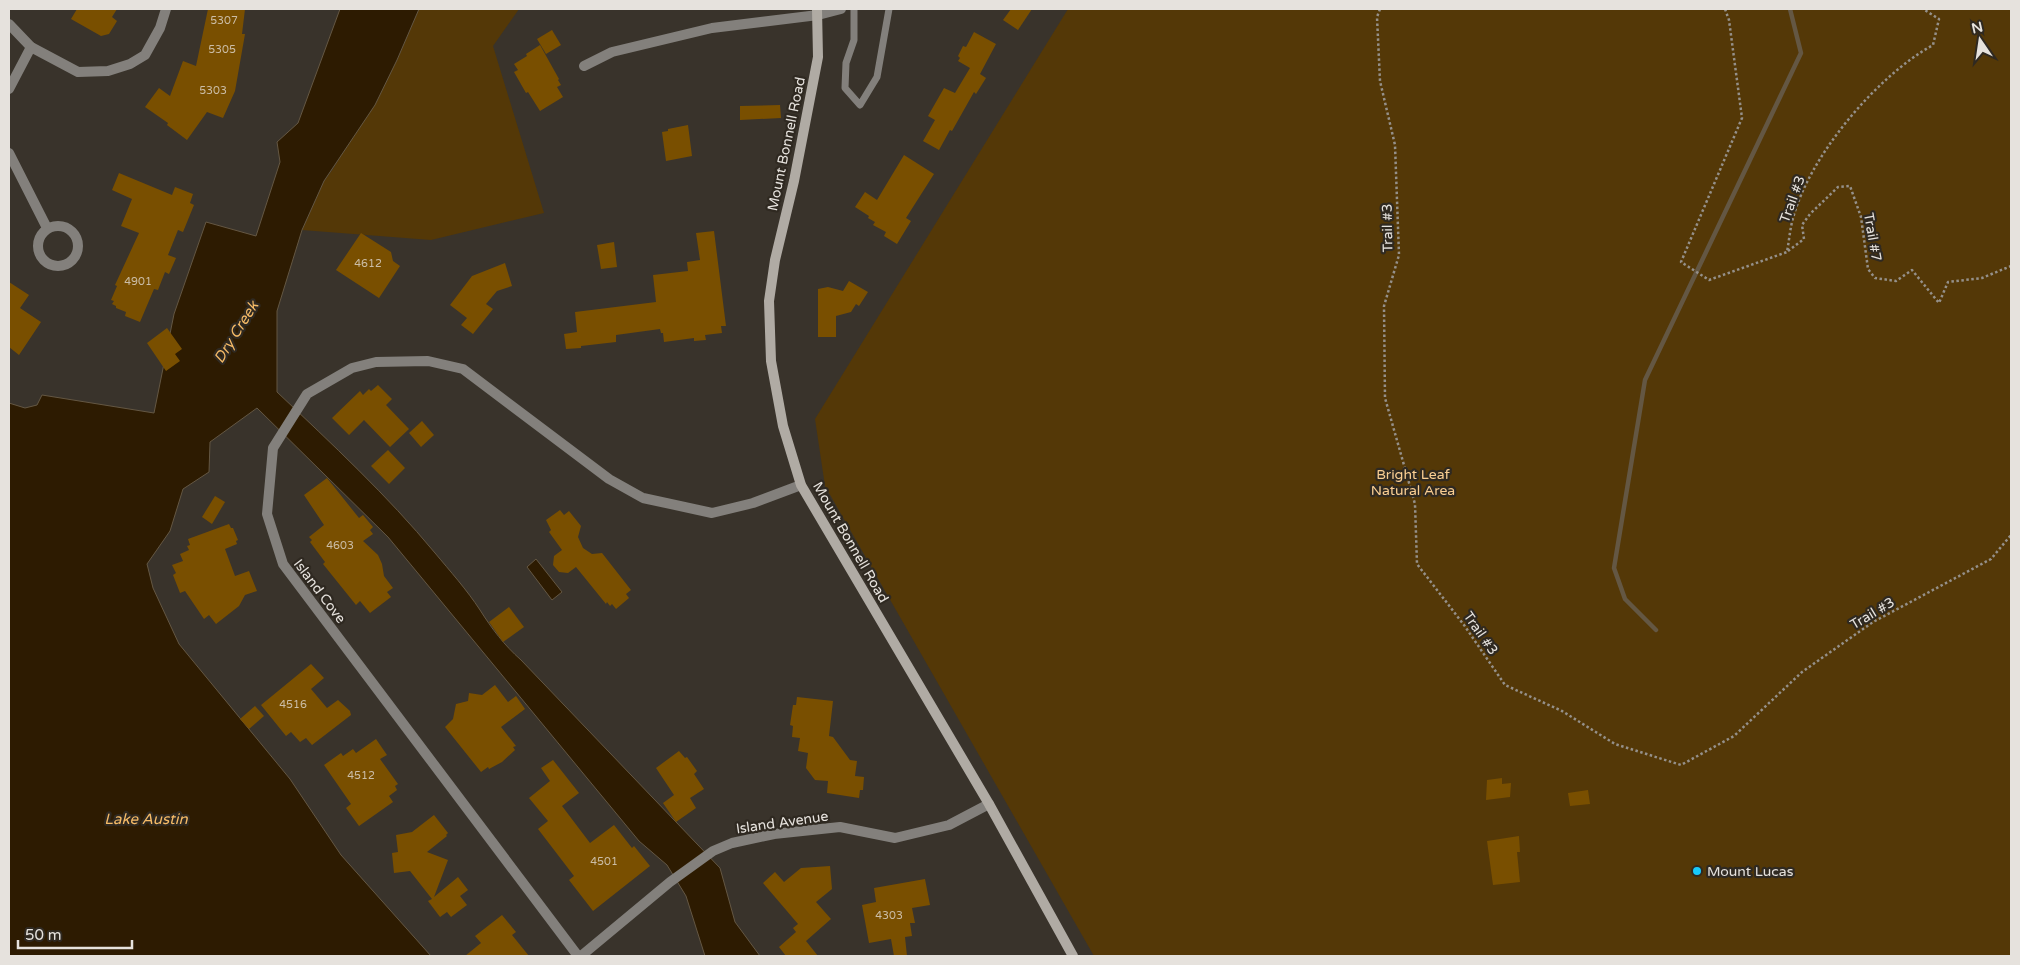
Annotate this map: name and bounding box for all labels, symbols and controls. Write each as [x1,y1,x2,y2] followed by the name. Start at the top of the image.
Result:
[210,14,238,27] house number: 5307
[1955,15,2005,65] north arrow
[1970,18,1985,37] text: N
[208,43,236,56] house number: 5305
[764,76,809,213] street label: Mount Bonnell Road
[199,84,227,97] house number: 5303
[1776,173,1809,225] street label: Trail #3
[1379,203,1396,253] street label: Trail #3
[1860,212,1885,263] street label: Trail #7
[354,257,382,270] house number: 4612
[124,275,152,288] house number: 4901
[210,296,263,366] water label: Dry Creek
[1371,466,1455,499] park label: Bright Leaf Natural Area
[809,479,892,606] street label: Mount Bonnell Road
[326,539,354,552] house number: 4603
[290,556,349,627] street label: Island Cove
[1847,594,1898,633] street label: Trail #3
[1460,608,1502,658] street label: Trail #3
[279,698,307,711] house number: 4516
[347,769,375,782] house number: 4512
[735,808,829,837] street label: Island Avenue
[104,810,189,828] water label: Lake Austin
[590,855,618,868] house number: 4501
[1707,863,1794,880] place label: Mount Lucas
[1691,865,1703,877] marker: Mount Lucas
[875,909,903,922] house number: 4303
[18,918,131,950] scale bar
[25,926,62,944] text: 50 m

